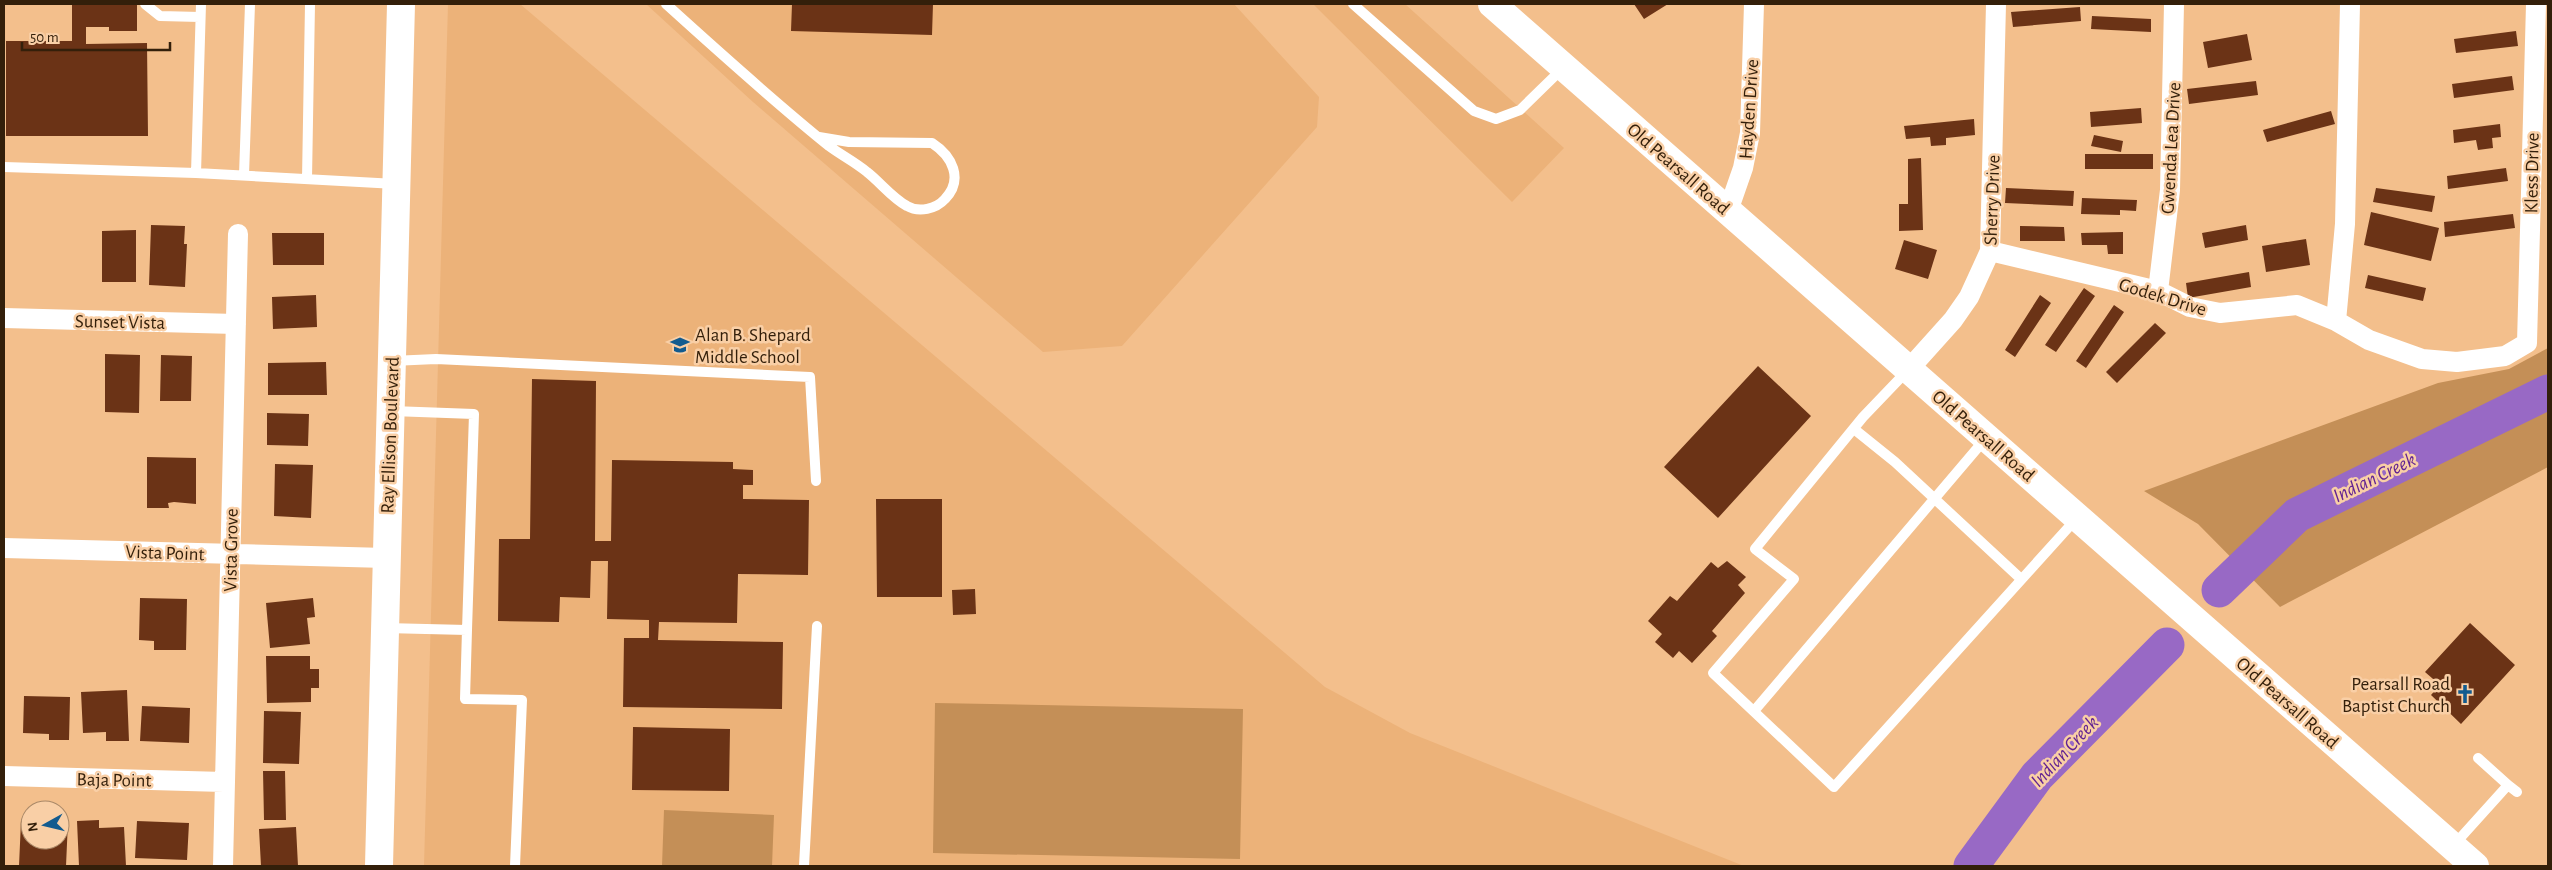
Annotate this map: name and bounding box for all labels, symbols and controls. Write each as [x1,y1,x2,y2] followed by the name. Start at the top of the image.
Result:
[22,20,170,52] scale bar
[30,30,59,45] text: 50 m
[1737,59,1762,160] street label: Hayden Drive
[2159,82,2184,214] street label: Gwenda Lea Drive
[1623,120,1733,219] street label: Old Pearsall Road
[2522,133,2543,213] street label: Kless Drive
[1981,154,2004,246] street label: Sherry Drive
[2117,275,2209,320] street label: Godek Drive
[75,312,166,333] street label: Sunset Vista
[695,326,811,367] place label: Alan B. Shepard Middle School
[669,334,691,356] school or university icon: Alan B. Shepard Middle School
[378,356,403,514] street label: Ray Ellison Boulevard
[1928,387,2038,486] street label: Old Pearsall Road
[2330,449,2419,506] water label: Indian Creek
[221,508,242,592] street label: Vista Grove
[125,543,205,564] street label: Vista Point
[2232,654,2342,753] street label: Old Pearsall Road
[2342,675,2450,716] place label: Pearsall Road Baptist Church
[2454,683,2476,705] church icon: Pearsall Road Baptist Church
[2027,712,2102,791] water label: Indian Creek
[76,770,152,791] street label: Baja Point
[20,800,70,850] north arrow
[26,821,41,832] text: N

